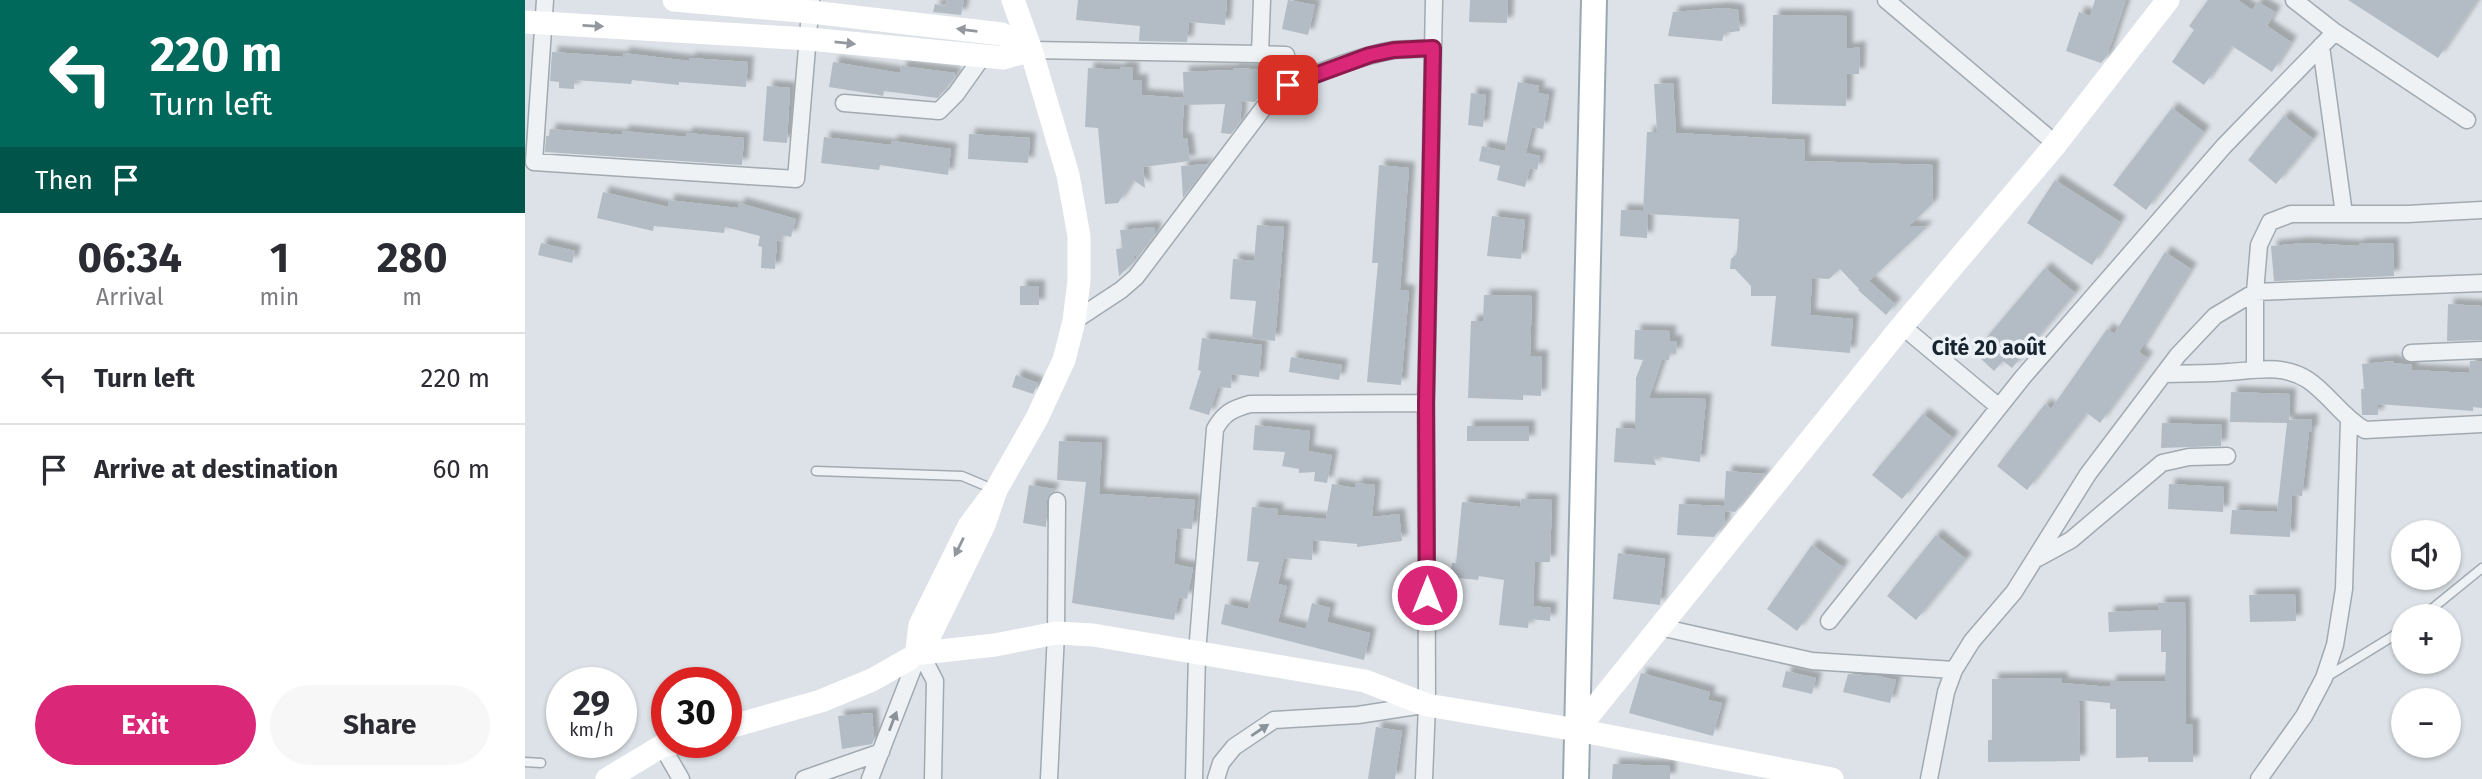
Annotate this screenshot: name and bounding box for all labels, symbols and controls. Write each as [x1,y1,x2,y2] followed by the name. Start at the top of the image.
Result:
[582,21,604,32] one-way arrow
[150,25,282,84] text: 220 m
[956,25,978,36] one-way arrow
[35,28,126,119] icon: left
[834,38,856,49] one-way arrow
[1258,55,1318,115] pin
[1269,66,1307,104] icon: arrive
[150,85,272,123] text: Turn left
[107,161,145,199] icon: arrive
[35,165,93,196] text: Then
[78,233,182,283] text: 06:34
[270,233,289,283] text: 1
[377,233,447,283] text: 280
[96,283,163,311] text: Arrival
[260,283,299,311] text: min
[402,283,422,311] text: m
[1932,335,2047,361] district label: Cité 20 août
[35,360,73,398] icon: left
[94,363,195,394] text: Turn left
[421,363,490,394] text: 220 m
[35,451,73,489] icon: arrive
[94,454,338,485] text: Arrive at destination
[432,454,490,485] text: 60 m
[2391,520,2461,758] map controls
[2391,520,2461,590] button: sound
[953,537,965,557] one-way arrow
[1390,558,1464,632] position arrow
[2391,604,2461,674] button: +
[651,667,742,758] speed limit sign: 30
[573,682,610,724] text: 29
[35,685,256,765] button: Exit
[270,685,490,765] button: Share
[2391,688,2461,758] button: −
[887,710,898,731] one-way arrow
[569,719,614,741] text: km/h
[1250,724,1269,737] one-way arrow

